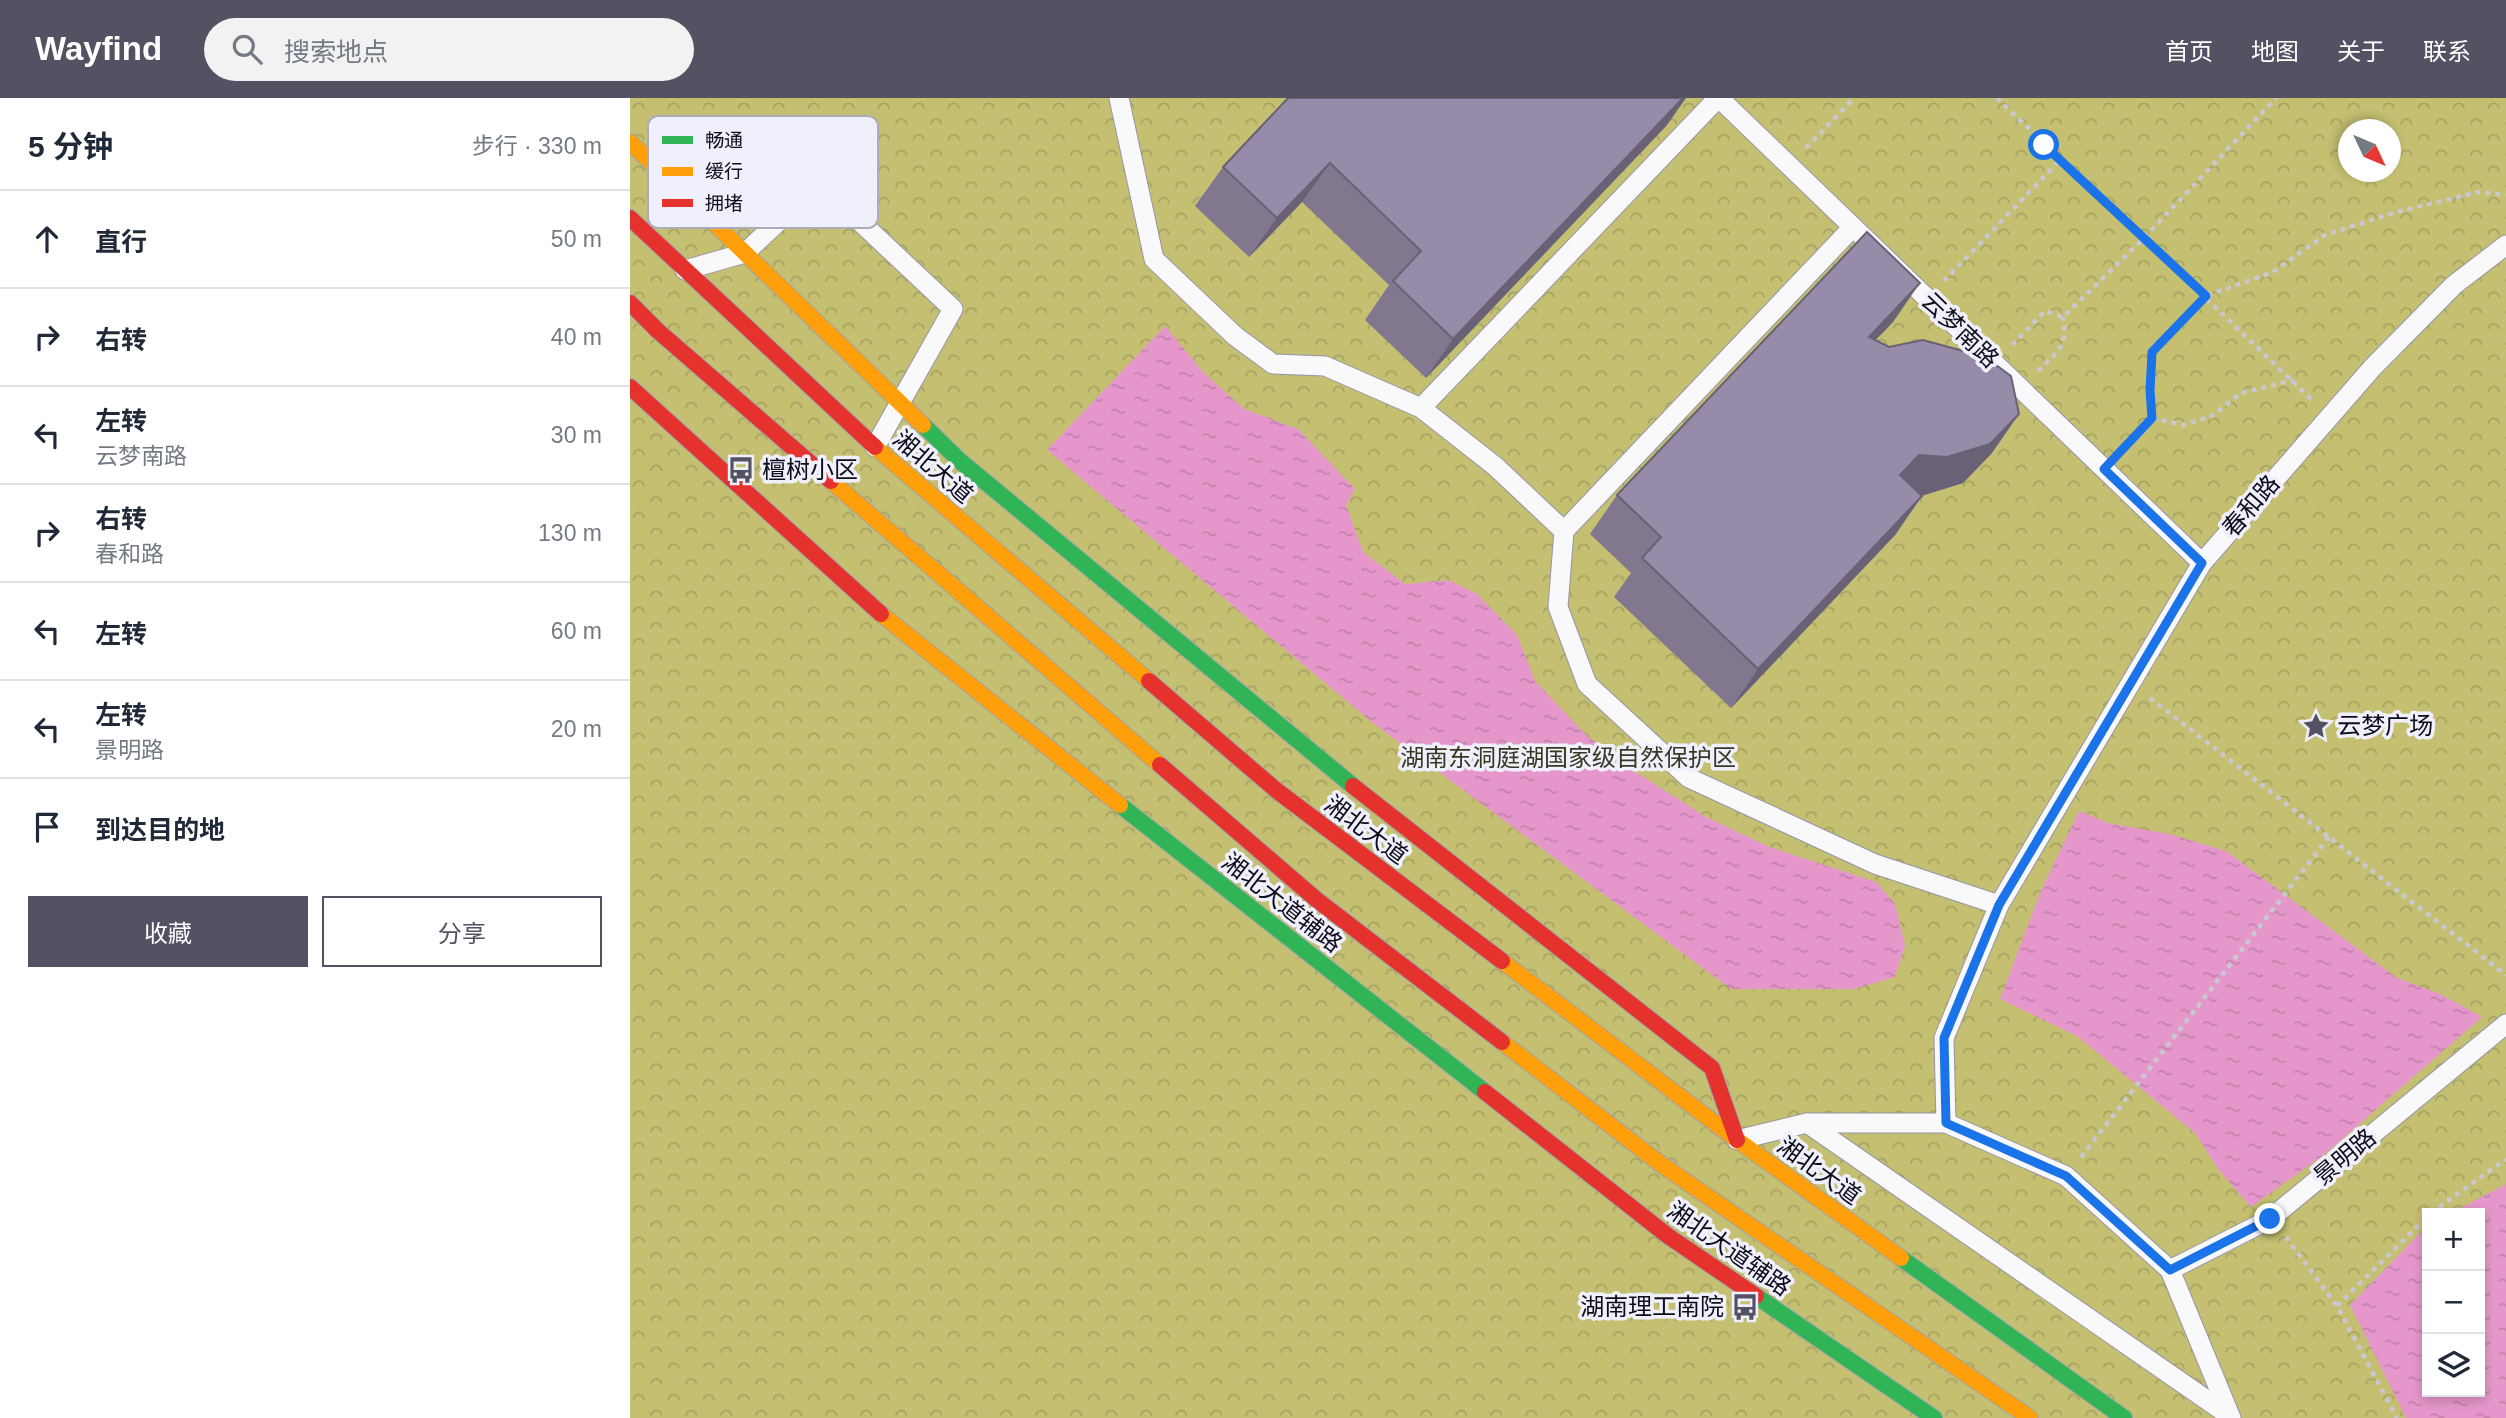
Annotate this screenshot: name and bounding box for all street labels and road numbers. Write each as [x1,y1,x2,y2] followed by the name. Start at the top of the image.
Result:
[1916,287,2004,373] street label: 云梦南路
[888,425,978,508] street label: 湘北大道
[2217,470,2284,542] street label: 春和路
[1320,790,1413,869] street label: 湘北大道
[1217,848,1347,958] street label: 湘北大道辅路
[2308,1123,2381,1190] street label: 景明路
[1773,1131,1866,1210] street label: 湘北大道
[1663,1196,1796,1301] street label: 湘北大道辅路

